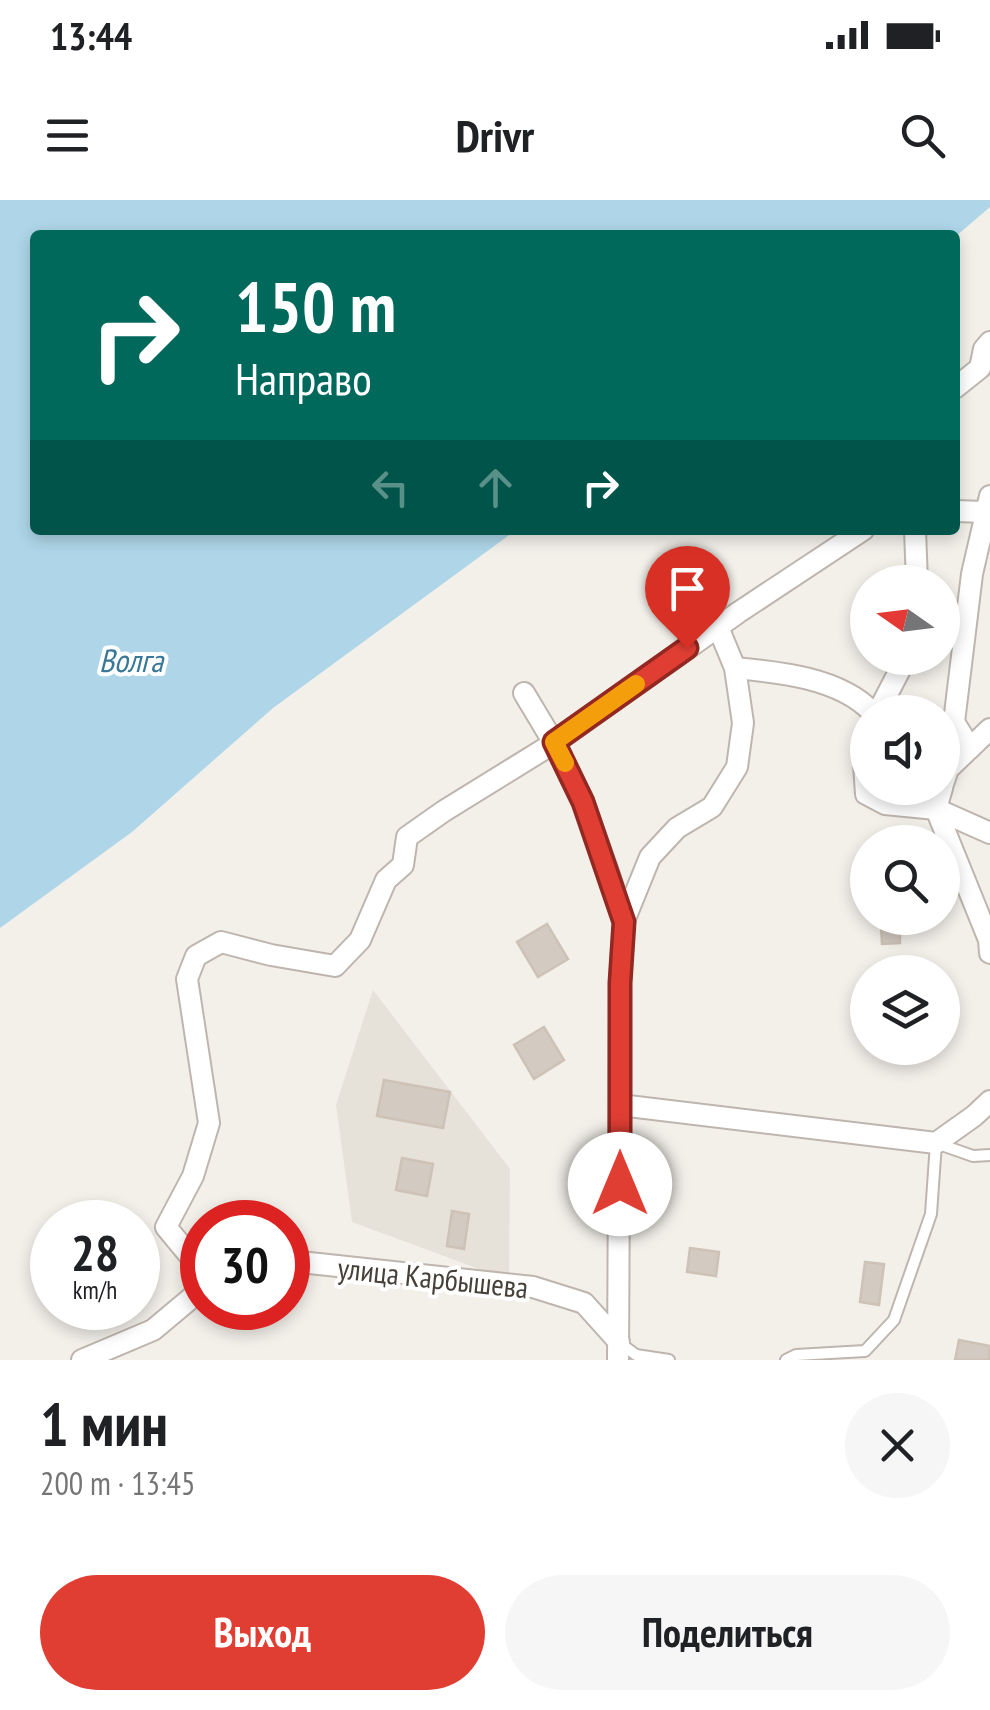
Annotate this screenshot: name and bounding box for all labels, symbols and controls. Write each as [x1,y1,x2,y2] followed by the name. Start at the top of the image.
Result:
[50,11,132,60] text: 13:44
[456,106,534,164] text: Drivr
[40,108,95,163] icon: menu
[895,108,950,163] icon: search
[235,261,396,351] text: 150 m
[70,270,200,400] icon: right
[235,349,372,407] text: Направо
[363,460,418,515] icon: left
[468,460,523,515] icon: ahead
[573,460,628,515] icon: right
[645,546,730,649] pin
[660,561,715,616] icon: arrive
[850,565,960,675] north arrow
[850,565,960,1065] map controls
[99,639,165,681] water label: Волга
[850,695,960,805] button: sound
[850,825,960,935] button: search
[850,955,960,1065] button: layers
[568,1132,672,1236] position arrow
[180,1200,310,1330] speed limit sign: 30
[71,1220,119,1285] text: 28
[336,1248,530,1306] street label: улица Карбышева
[73,1274,117,1306] text: km/h
[40,1385,168,1463] text: 1 мин
[845,1393,950,1498] button: close
[40,1462,195,1504] text: 200 m · 13:45
[40,1575,485,1690] button: Выход
[505,1575,950,1690] button: Поделиться

